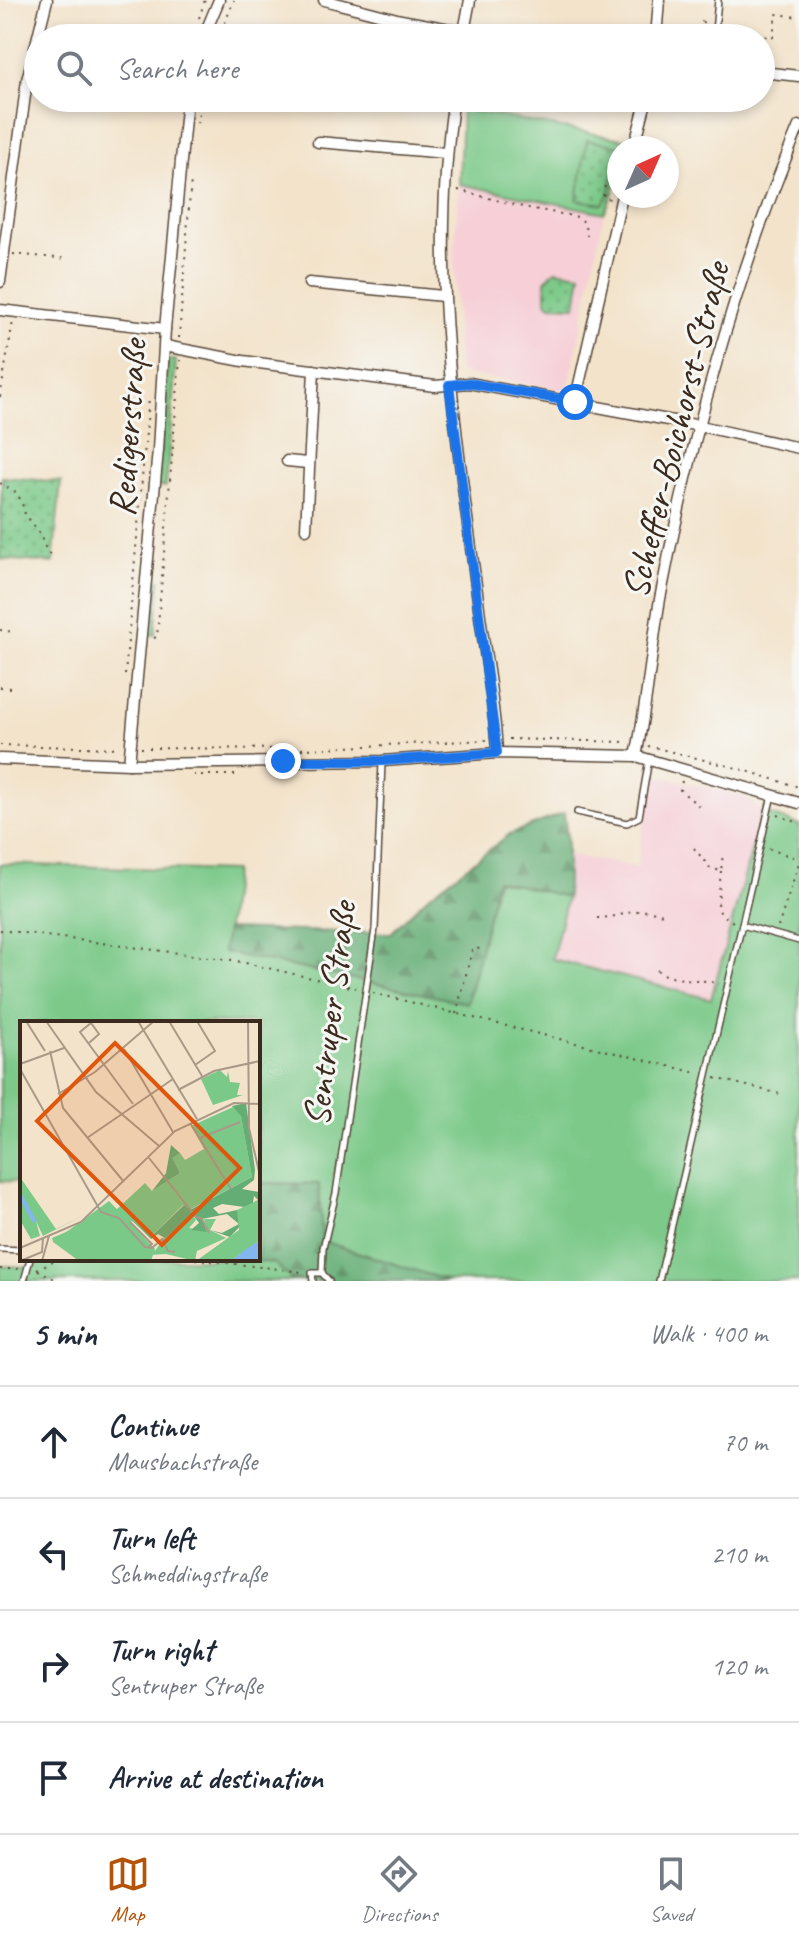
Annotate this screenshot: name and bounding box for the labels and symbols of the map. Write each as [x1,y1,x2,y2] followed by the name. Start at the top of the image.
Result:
[607,136,679,208] north arrow
[611,255,741,603] street label: Scheffer-Boichorst-Straße
[98,335,157,518] street label: Redigerstraße
[557,384,593,420] route start
[265,743,301,779] route end
[292,897,367,1129] street label: Sentruper Straße
[20,1021,260,1261] inset map

